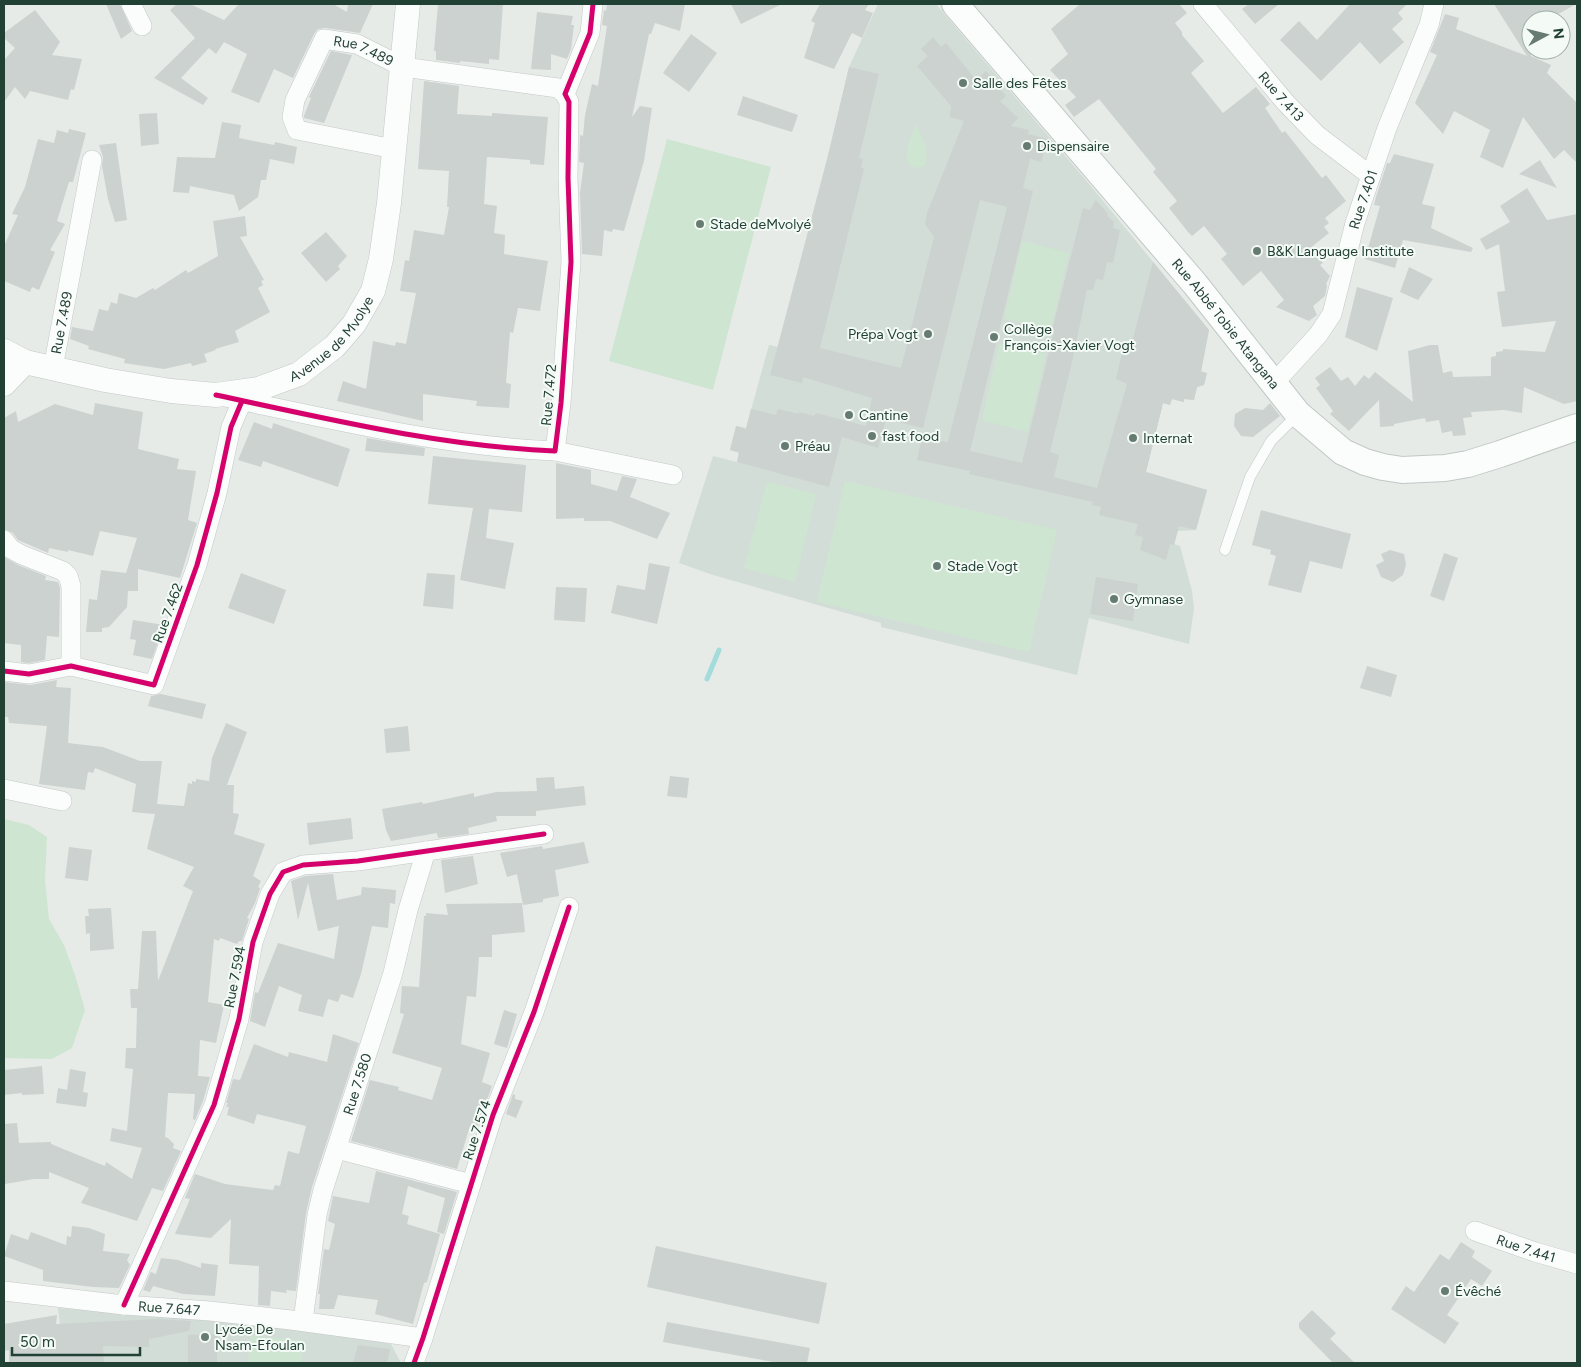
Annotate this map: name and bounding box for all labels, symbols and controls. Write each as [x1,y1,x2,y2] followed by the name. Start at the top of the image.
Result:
[1521,10,1571,60] north arrow
[1549,27,1568,40] text: N
[332,32,396,69] street label: Rue 7.489
[1255,68,1307,125] street label: Rue 7.413
[973,75,1066,92] place label: Salle des Fêtes
[957,77,969,89] marker: Salle des Fêtes
[1037,138,1110,155] place label: Dispensaire
[1021,140,1033,152] marker: Dispensaire
[1345,168,1381,231] street label: Rue 7.401
[710,216,812,233] place label: Stade deMvolyé
[694,218,706,230] marker: Stade deMvolyé
[1267,243,1414,260] place label: B&K Language Institute
[1251,245,1263,257] marker: B&K Language Institute
[1168,255,1283,392] street label: Rue Abbé Tobie Atangana
[47,290,76,356] street label: Rue 7.489
[287,293,377,385] street label: Avenue de Mvolye
[1004,321,1135,354] place label: Collège François-Xavier Vogt
[848,326,918,343] place label: Prépa Vogt
[922,328,934,340] marker: Prépa Vogt
[988,331,1000,343] marker: Collège François-Xavier Vogt
[538,363,560,427] street label: Rue 7.472
[859,407,908,424] place label: Cantine
[843,409,855,421] marker: Cantine
[882,428,939,445] place label: fast food
[866,430,878,442] marker: fast food
[1143,430,1192,447] place label: Internat
[1127,432,1139,444] marker: Internat
[795,438,830,455] place label: Préau
[779,440,791,452] marker: Préau
[947,558,1018,575] place label: Stade Vogt
[931,560,943,572] marker: Stade Vogt
[149,581,187,645] street label: Rue 7.462
[1124,591,1183,608] place label: Gymnase
[1108,593,1120,605] marker: Gymnase
[221,944,249,1009] street label: Rue 7.594
[339,1051,375,1117] street label: Rue 7.580
[459,1097,495,1162] street label: Rue 7.574
[1494,1231,1558,1266] street label: Rue 7.441
[1455,1283,1501,1300] place label: Évêché
[1439,1285,1451,1297] marker: Évêché
[137,1297,201,1319] street label: Rue 7.647
[215,1321,305,1354] place label: Lycée De Nsam-Efoulan
[12,1324,140,1356] scale bar
[199,1331,211,1343] marker: Lycée De Nsam-Efoulan
[20,1333,55,1351] text: 50 m

